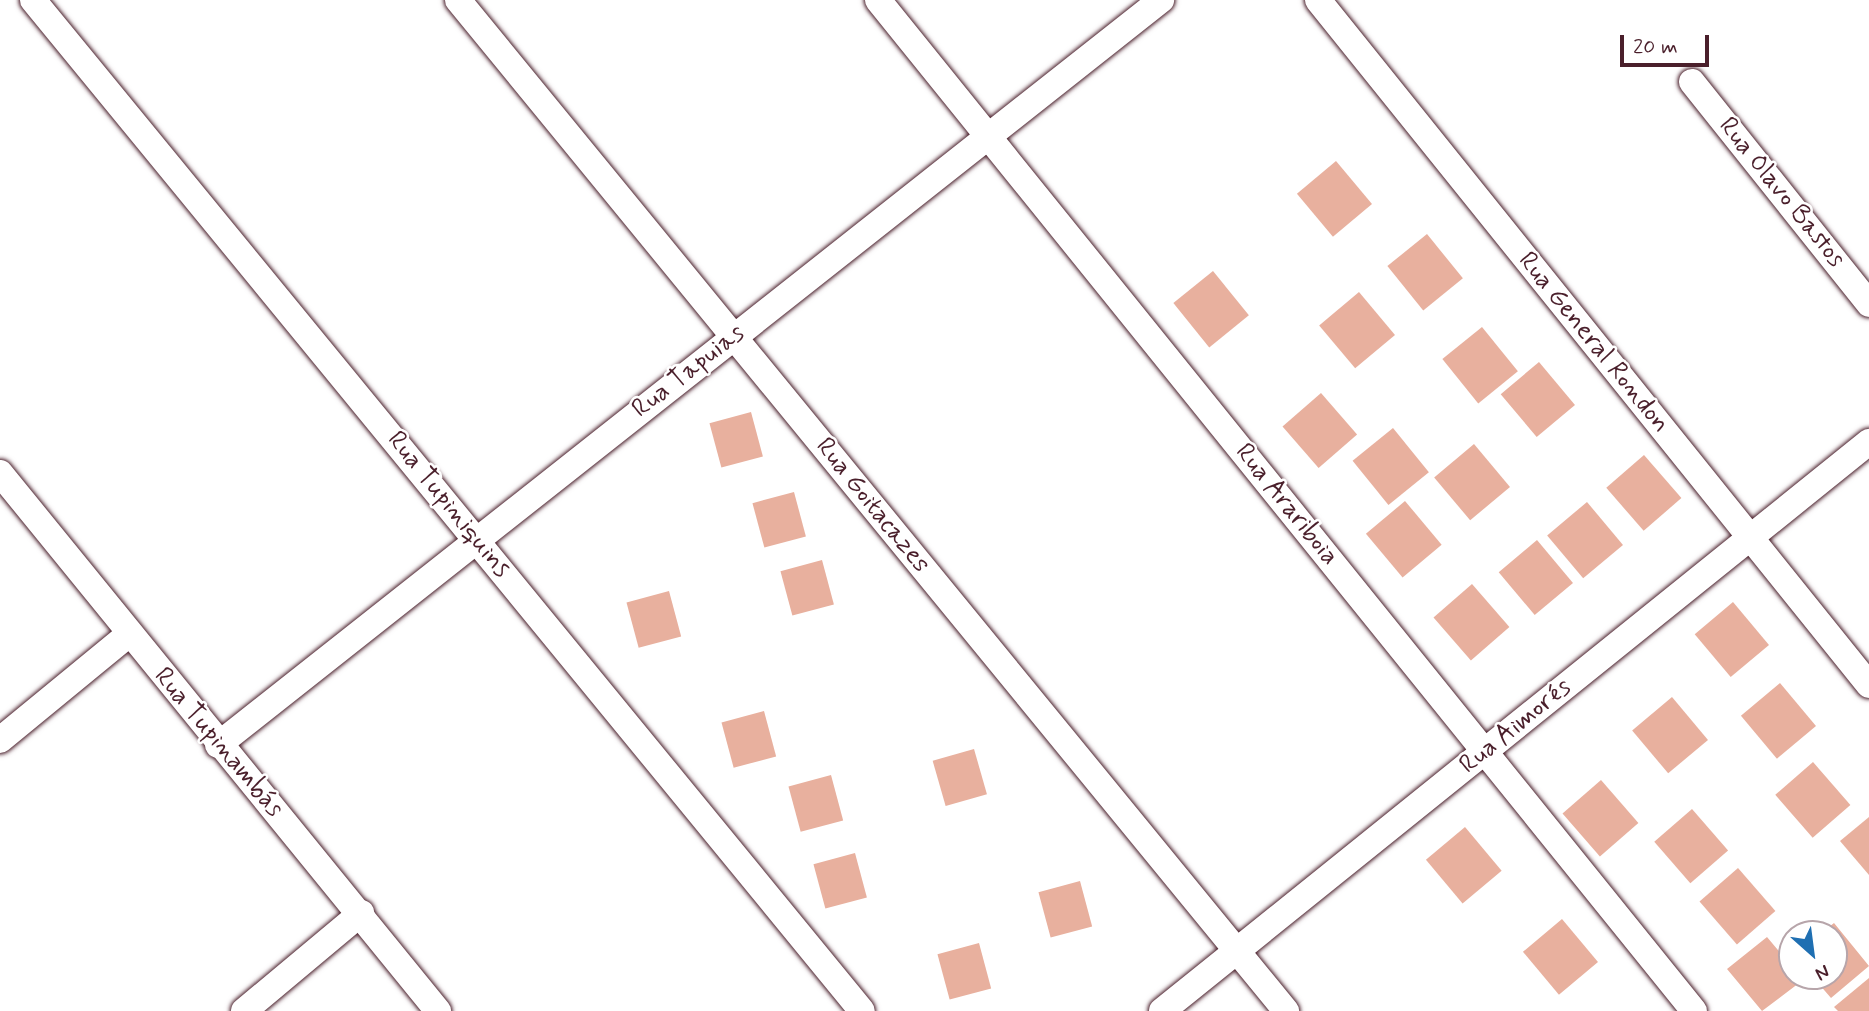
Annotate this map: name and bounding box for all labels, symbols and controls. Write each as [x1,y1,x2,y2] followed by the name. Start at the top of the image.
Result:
[1624,21,1713,65] scale bar
[1633,33,1678,61] text: 20 m
[1712,113,1850,273] street label: Rua Olavo Bastos
[1511,247,1675,439] street label: Rua General Rondon
[630,321,748,423] street label: Rua Tapuias
[383,429,513,581] street label: Rua Tupiniquins
[808,432,936,580] street label: Rua Goitacazes
[1227,437,1345,573] street label: Rua Arariboia
[148,663,288,823] street label: Rua Tupinambás
[1454,673,1578,781] street label: Rua Aimorés
[1778,920,1848,990] north arrow
[1811,958,1834,986] text: N

